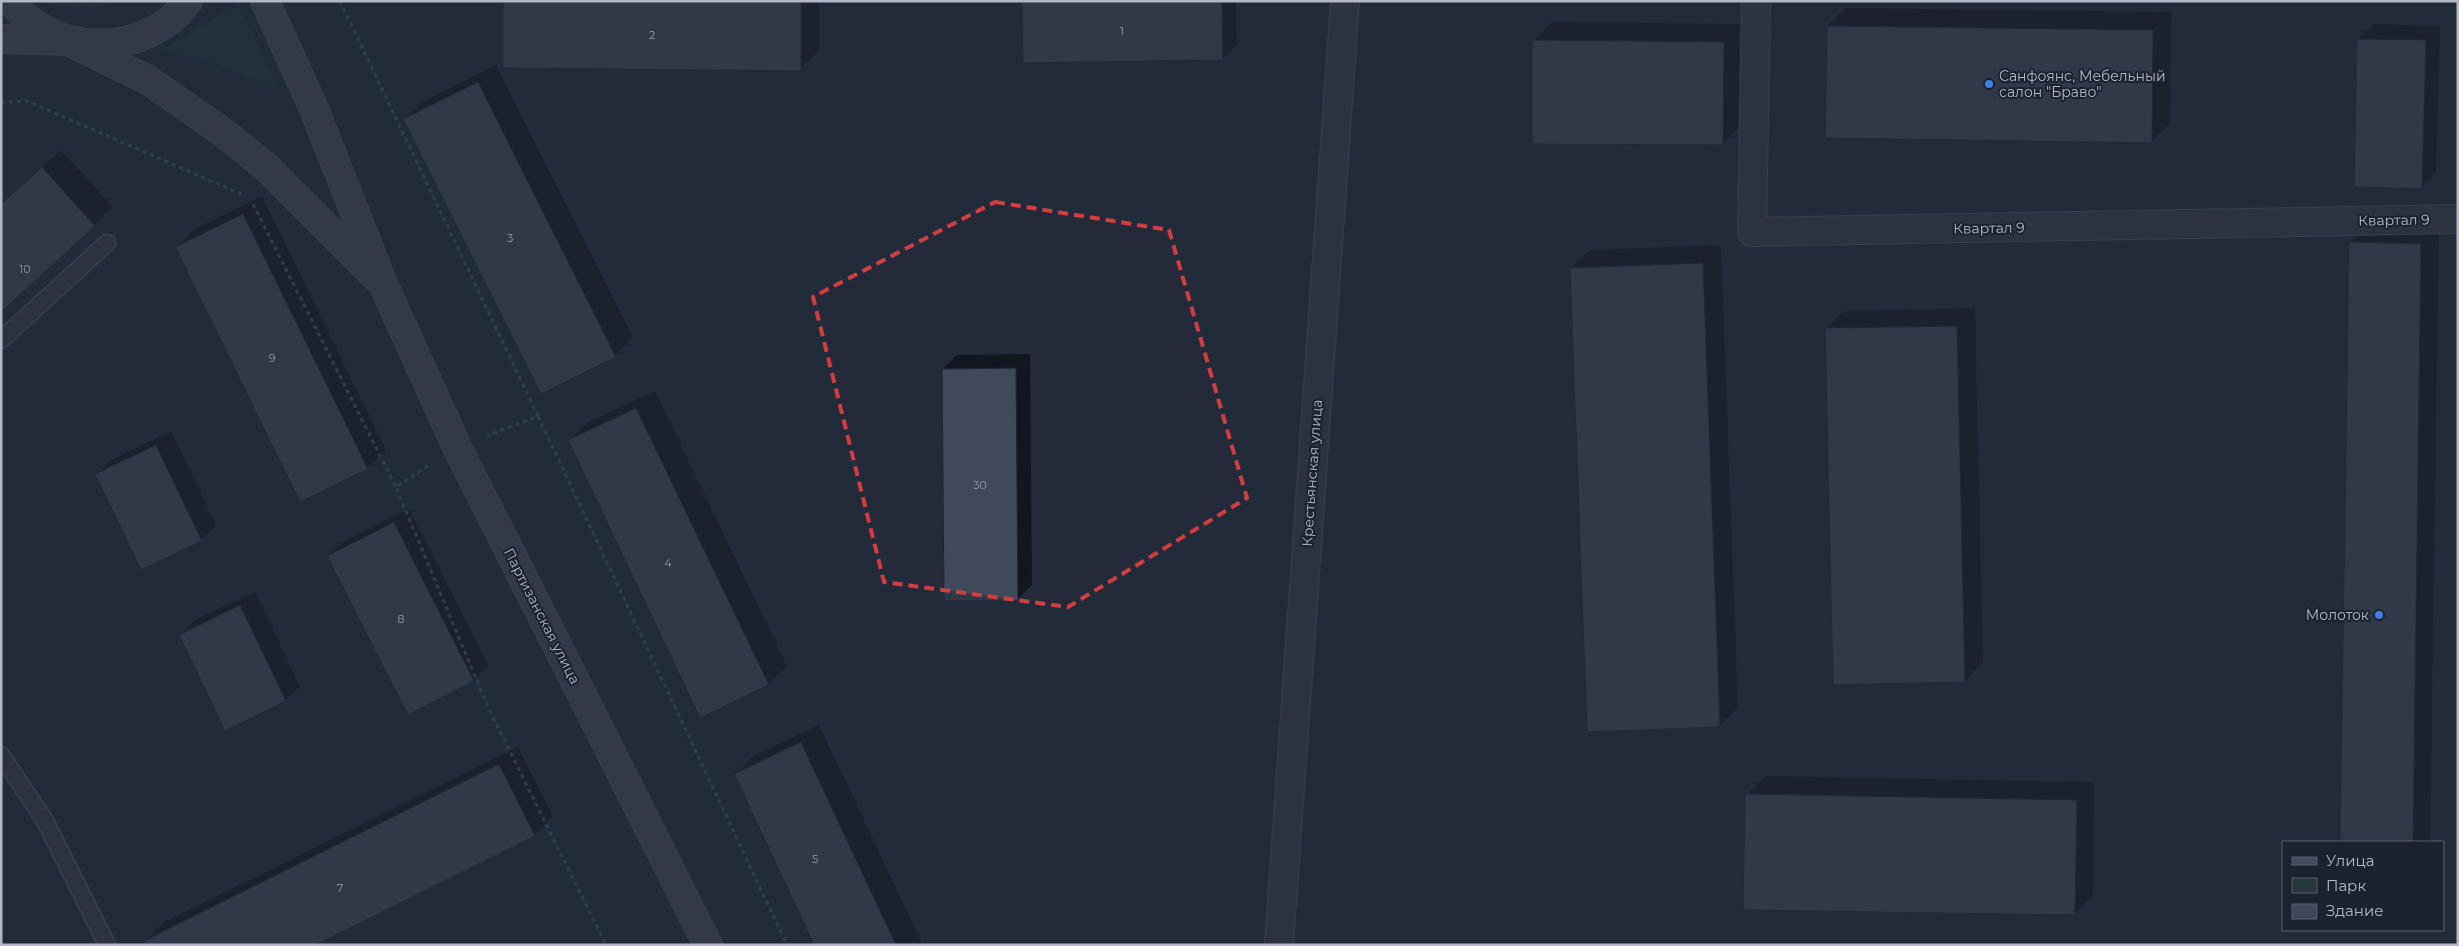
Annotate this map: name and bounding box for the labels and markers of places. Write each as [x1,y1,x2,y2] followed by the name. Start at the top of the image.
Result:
[1999,67,2166,101] place label: Санфоянс, Мебельный салон "Браво"
[1983,78,1995,90] marker: Санфоянс, Мебельный салон "Браво"
[2306,606,2369,624] place label: Молоток
[2373,609,2385,621] marker: Молоток

